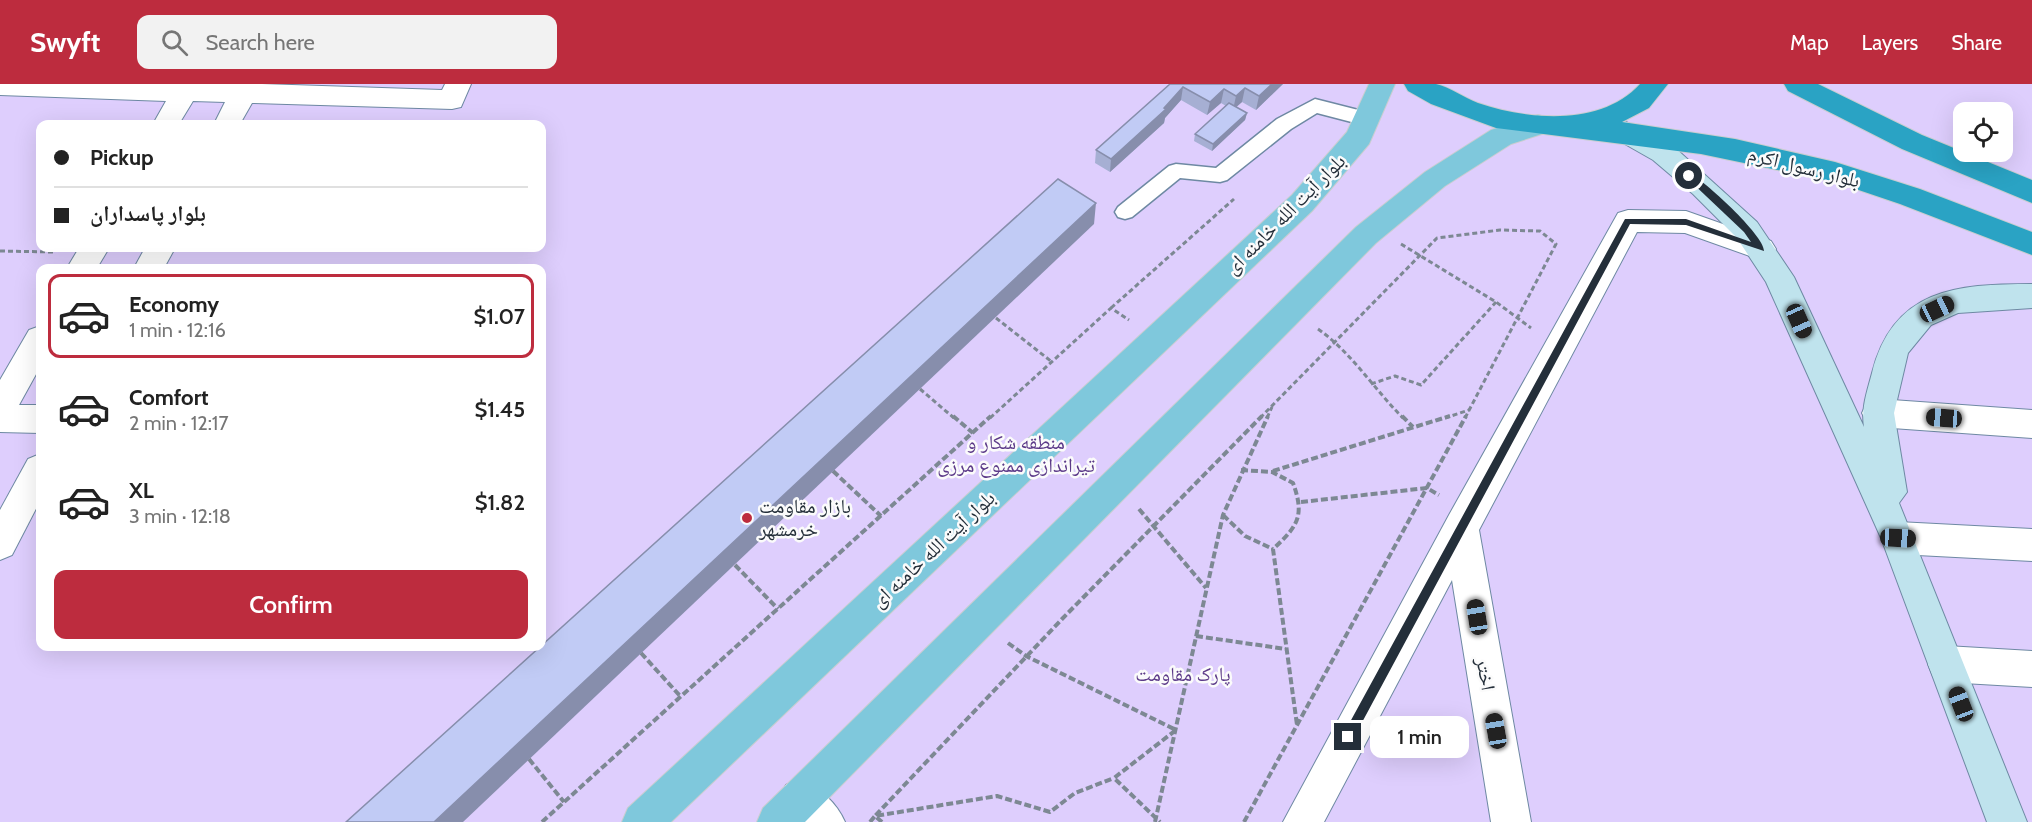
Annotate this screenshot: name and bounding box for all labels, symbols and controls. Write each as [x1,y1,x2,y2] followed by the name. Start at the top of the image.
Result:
[137,15,557,69] search box
[30,25,101,59] text: Swyft
[158,26,191,59] icon: search
[206,29,315,56] text: Search here
[1790,30,1829,55] text: Map
[1862,30,1918,55] text: Layers
[1951,30,2002,55] text: Share
[1953,102,2013,162] map controls
[1953,102,2013,162] button: locate
[1745,142,1862,194] street label: بلوار رسول اکرم
[90,144,154,171] text: Pickup
[1220,149,1350,279] street label: بلوار آیت الله خامنه ای
[1675,162,1702,189] route start
[90,200,206,227] text: بلوار پاسداران
[57,289,111,343] icon: car
[129,291,219,318] text: Economy
[1917,293,1957,325] car
[1783,301,1815,341] car
[473,303,525,330] text: $1.07
[129,318,226,342] text: 1 min · 12:16
[57,382,111,436] icon: car
[129,384,208,411] text: Comfort
[474,396,525,423] text: $1.45
[1925,408,1963,428] car
[129,411,228,435] text: 2 min · 12:17
[937,430,1095,478] park label: منطقه شکار و تیراندازی ممنوع مرزی
[57,475,111,529] icon: car
[129,477,154,504] text: XL
[866,486,1000,612] street label: بلوار آیت الله خامنه ای
[475,489,525,516] text: $1.82
[758,494,851,541] place label: بازار مقاومت خرمشهر
[129,504,231,528] text: 3 min · 12:18
[740,511,754,525] marker: بازار مقاومت خرمشهر
[1880,528,1916,548] car
[54,570,528,639] button: Confirm
[1465,598,1489,636] car
[1471,655,1501,692] street label: اختر
[1135,662,1231,686] park label: پارک مقاومت
[1946,684,1976,724] car
[1484,712,1508,750] car
[1369,716,1468,758] callout: 1 min
[1334,723,1361,750] route end
[1397,725,1442,749] text: 1 min

